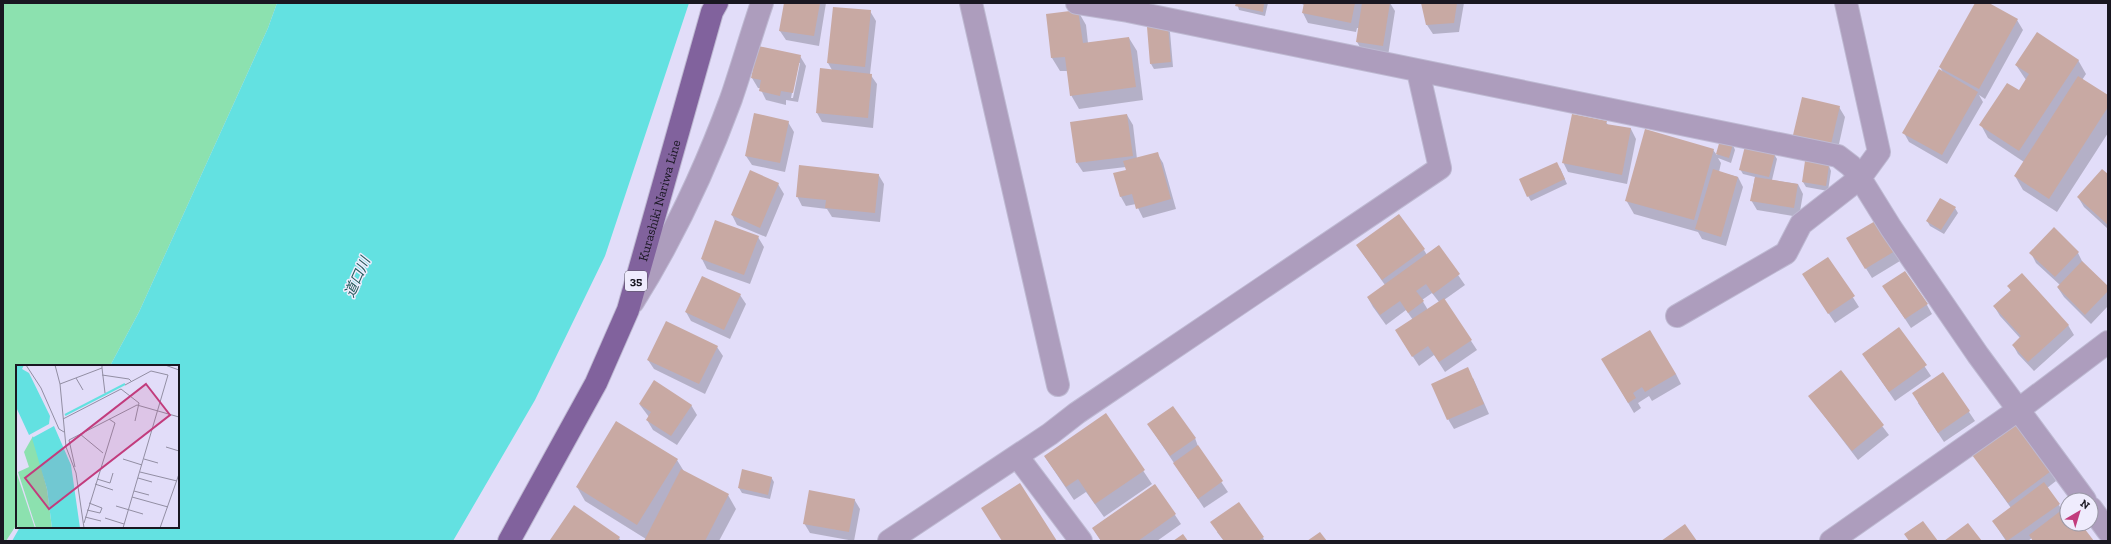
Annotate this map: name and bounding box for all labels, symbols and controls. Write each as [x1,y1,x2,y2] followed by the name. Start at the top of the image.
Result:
[635,138,684,263] street label: Kurashiki Nariwa Line
[341,253,375,300] water label: 道口川
[625,271,647,291] road number: 35
[16,365,179,528] inset map
[2059,492,2099,532] north arrow
[2078,497,2093,513] text: N

